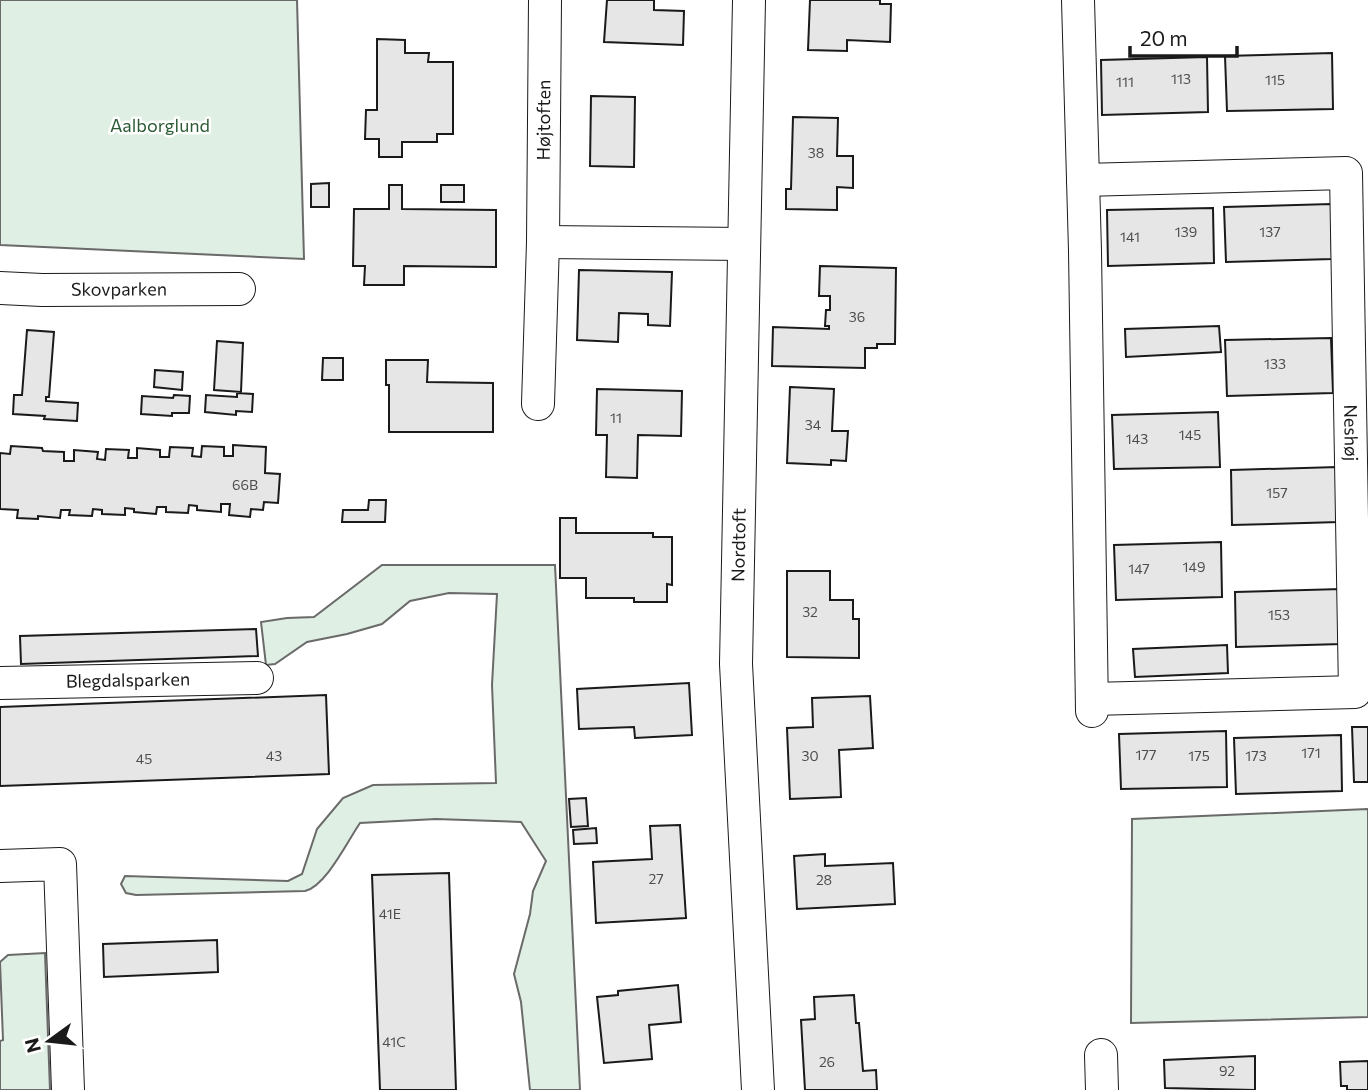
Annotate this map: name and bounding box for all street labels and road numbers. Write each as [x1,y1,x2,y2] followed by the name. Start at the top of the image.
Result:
[532,80,554,161] street label: Højtoften
[71,277,167,300] street label: Skovparken
[1340,404,1363,462] street label: Neshøj
[726,508,750,582] street label: Nordtoft
[66,667,190,692] street label: Blegdalsparken

